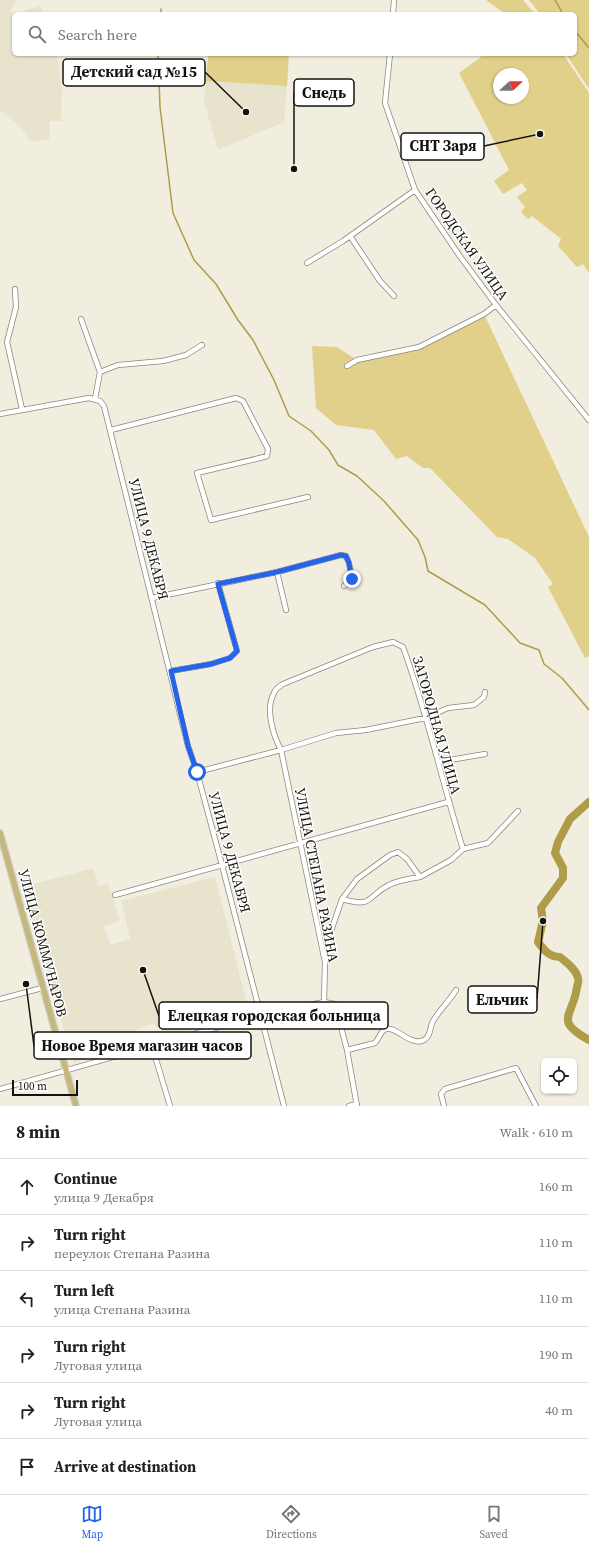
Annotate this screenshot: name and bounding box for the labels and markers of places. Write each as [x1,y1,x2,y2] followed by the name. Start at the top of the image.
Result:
[63,59,205,86] callout: Детский сад №15
[294,79,354,106] callout: Снедь
[401,133,484,160] callout: СНТ Заря
[468,986,537,1013] callout: Ельчик
[159,1002,388,1029] callout: Елецкая городская больница
[34,1032,251,1059] callout: Новое Время магазин часов

